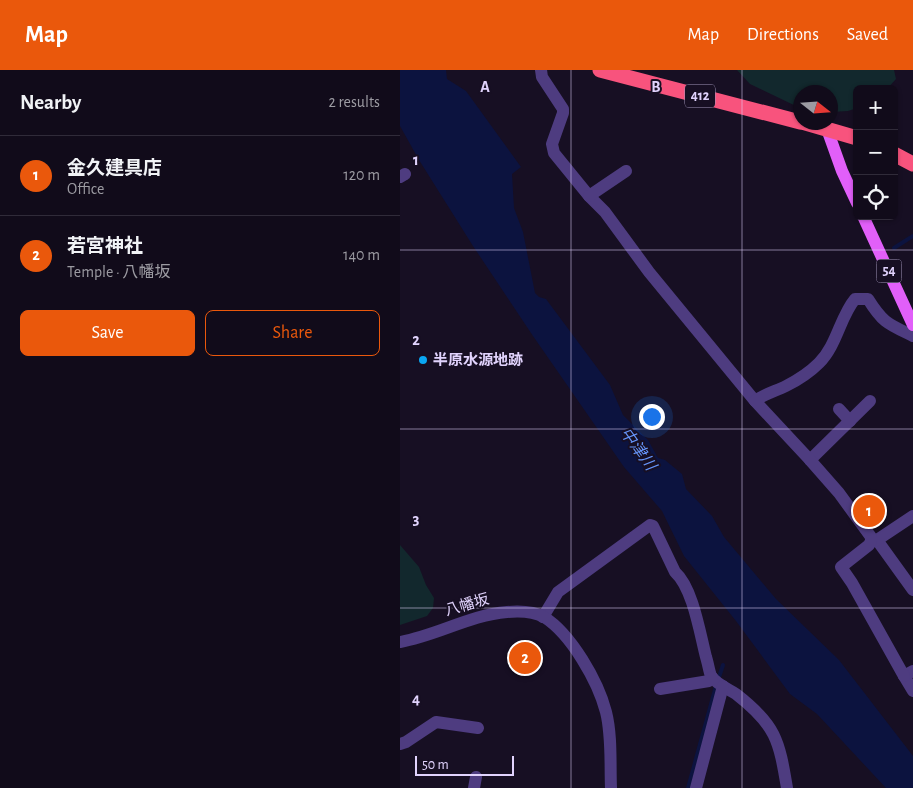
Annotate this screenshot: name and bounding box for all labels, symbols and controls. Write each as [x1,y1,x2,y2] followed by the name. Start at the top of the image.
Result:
[25,23,68,47] text: Map
[688,26,719,44] text: Map
[747,26,819,44] text: Directions
[847,26,888,44] text: Saved
[480,79,490,95] text: A
[651,79,661,95] text: B
[685,85,715,108] road number: 412
[793,85,838,130] north arrow
[853,85,898,220] map controls
[853,85,898,130] button: +
[20,92,81,113] text: Nearby
[328,94,380,110] text: 2 results
[853,130,898,175] button: −
[413,152,419,168] text: 1
[67,159,162,178] text: 金久建具店
[33,167,39,183] text: 1
[343,167,380,183] text: 120 m
[853,175,898,220] button: locate
[67,181,104,197] text: Office
[67,237,143,256] text: 若宮神社
[32,247,40,263] text: 2
[343,247,380,263] text: 140 m
[876,260,902,282] road number: 54
[67,264,170,280] text: Temple · 八幡坂
[20,310,195,356] button: Save
[205,310,380,356] button: Share
[412,332,420,348] text: 2
[433,352,523,368] place label: 半原水源地跡
[417,354,429,366] marker: 半原水源地跡
[639,404,665,430] your location
[617,424,661,475] water label: 中津川
[853,492,885,530] pin: 1
[413,511,420,527] text: 3
[443,591,491,618] street label: 八幡坂
[509,639,541,677] pin: 2
[412,691,420,707] text: 4
[415,753,514,776] scale bar
[422,758,449,772] text: 50 m

